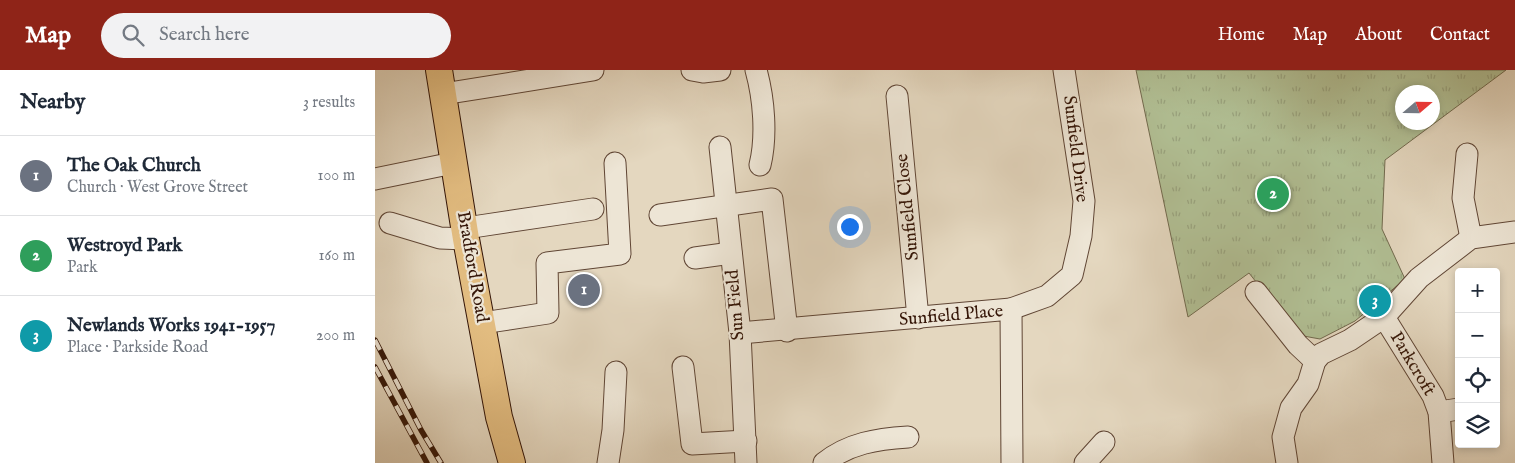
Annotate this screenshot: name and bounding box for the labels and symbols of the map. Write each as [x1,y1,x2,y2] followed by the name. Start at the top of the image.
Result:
[1395,85,1440,130] north arrow
[1057,94,1093,204] street label: Sunfield Drive
[891,152,925,262] street label: Sunfield Close
[1257,175,1289,213] pin: 2
[451,209,493,325] street label: Bradford Road
[837,214,863,240] your location
[721,268,751,341] street label: Sun Field
[568,271,600,309] pin: 1
[1359,282,1391,320] pin: 3
[898,300,1004,332] street label: Sunfield Place
[1384,328,1440,400] street label: Parkcroft

